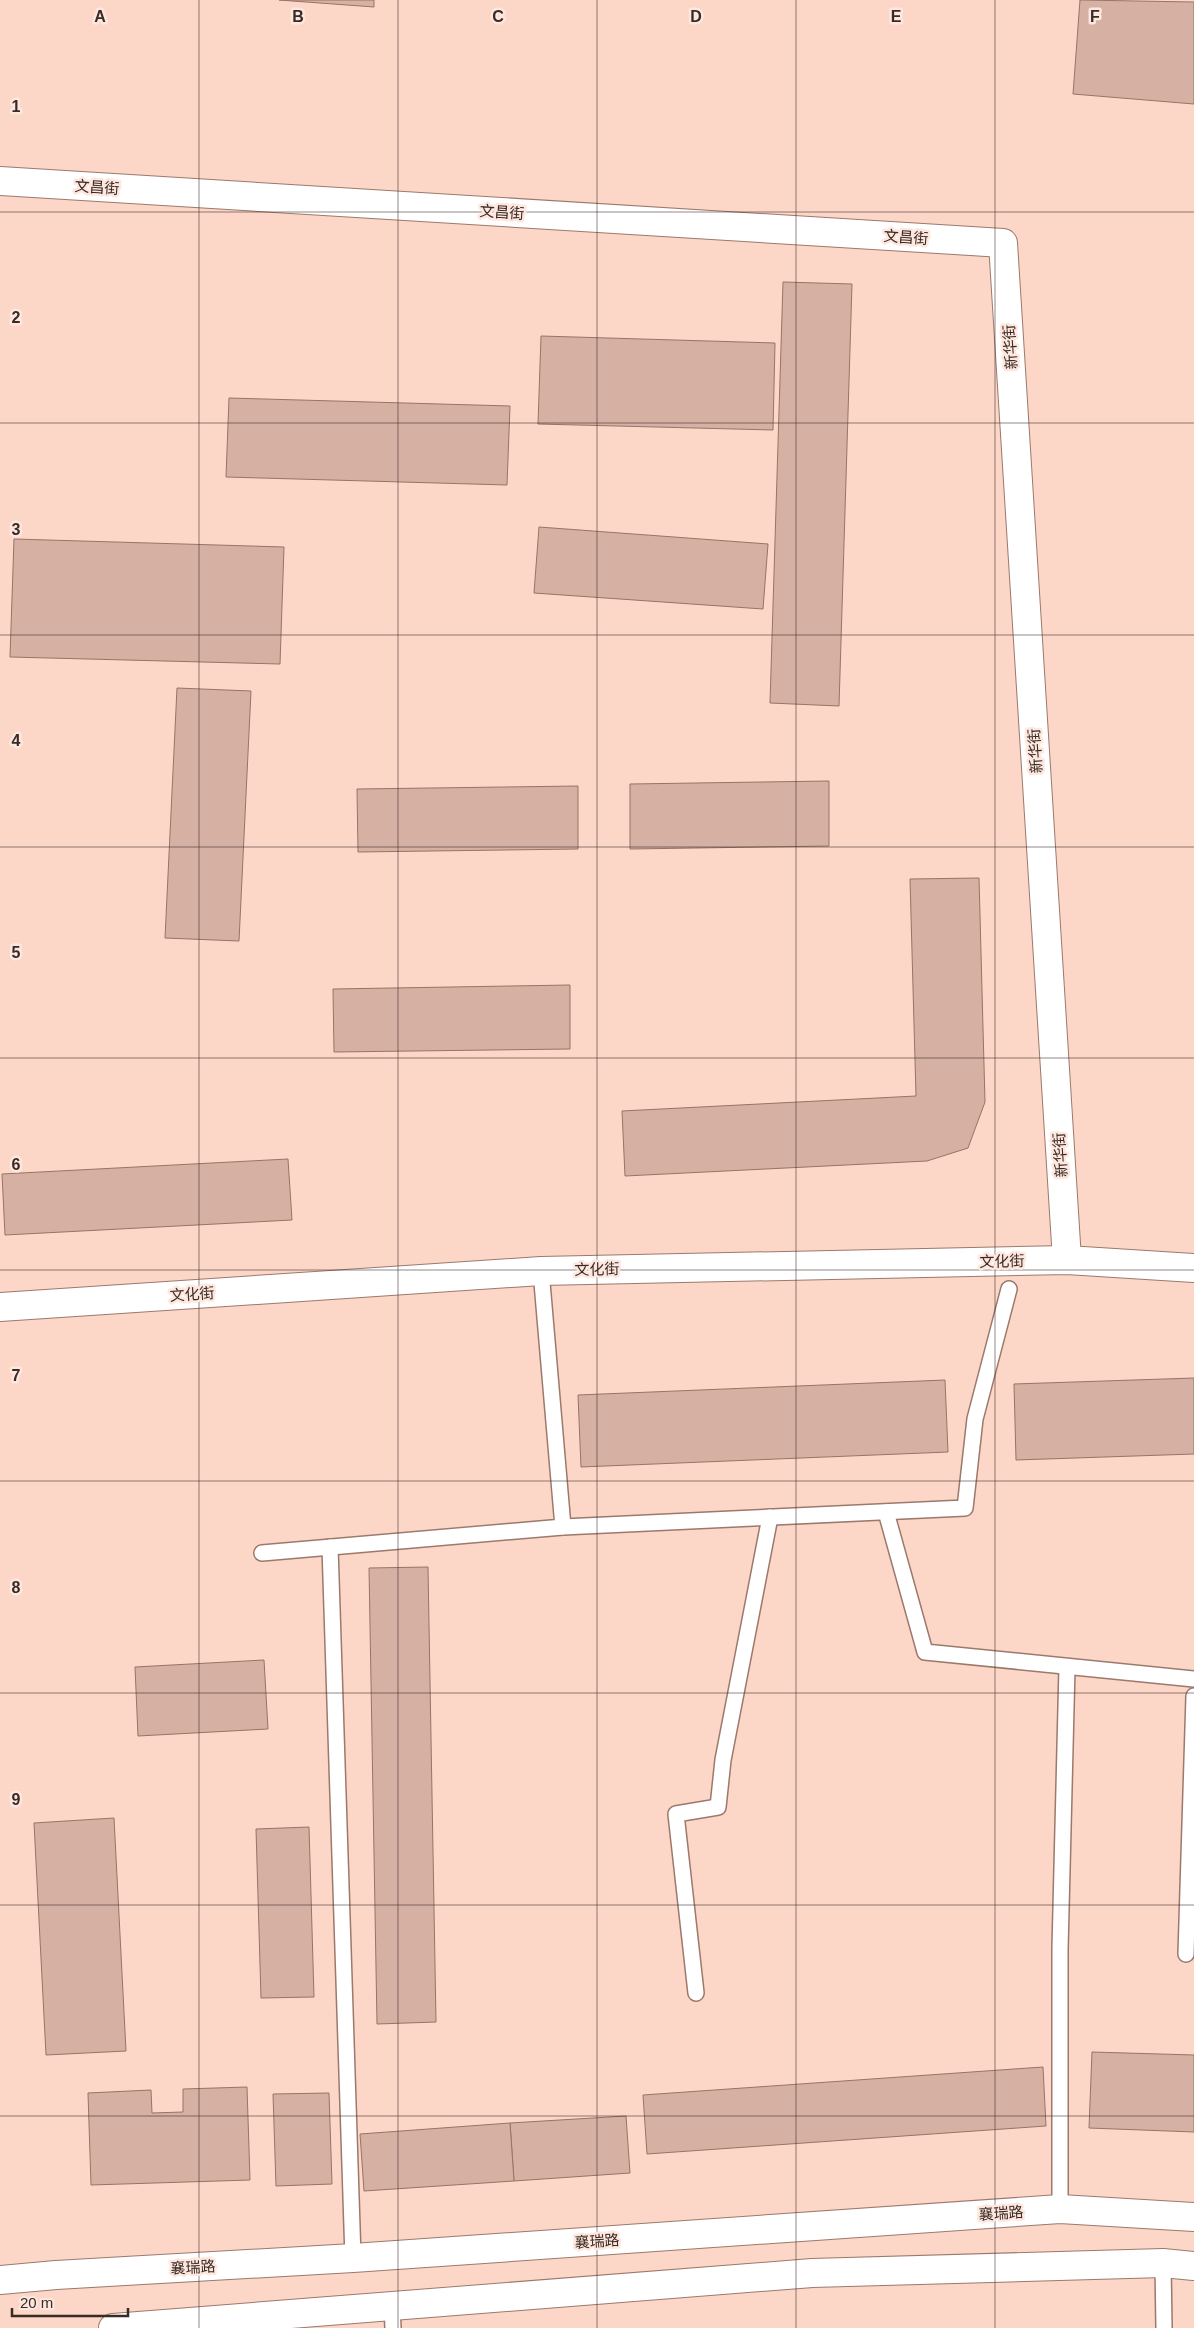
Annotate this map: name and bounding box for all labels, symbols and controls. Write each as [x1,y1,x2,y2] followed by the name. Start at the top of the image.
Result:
[94,8,106,25] text: A
[292,8,304,25] text: B
[492,8,504,25] text: C
[690,8,702,25] text: D
[891,8,902,25] text: E
[1090,8,1100,25] text: F
[12,98,21,115] text: 1
[74,177,120,197] street label: 文昌街
[479,202,525,222] street label: 文昌街
[883,227,929,247] street label: 文昌街
[12,309,21,326] text: 2
[1000,324,1020,370] street label: 新华街
[12,521,21,538] text: 3
[1025,728,1045,774] street label: 新华街
[12,732,21,749] text: 4
[12,944,21,961] text: 5
[1050,1132,1070,1178] street label: 新华街
[12,1156,21,1173] text: 6
[979,1252,1025,1270] street label: 文化街
[574,1260,620,1278] street label: 文化街
[169,1284,215,1304] street label: 文化街
[12,1367,21,1384] text: 7
[12,1579,21,1596] text: 8
[12,1791,21,1808] text: 9
[978,2203,1024,2223] street label: 襄瑞路
[574,2231,620,2251] street label: 襄瑞路
[170,2257,216,2277] street label: 襄瑞路
[12,2286,129,2318] scale bar
[20,2294,53,2311] text: 20 m

